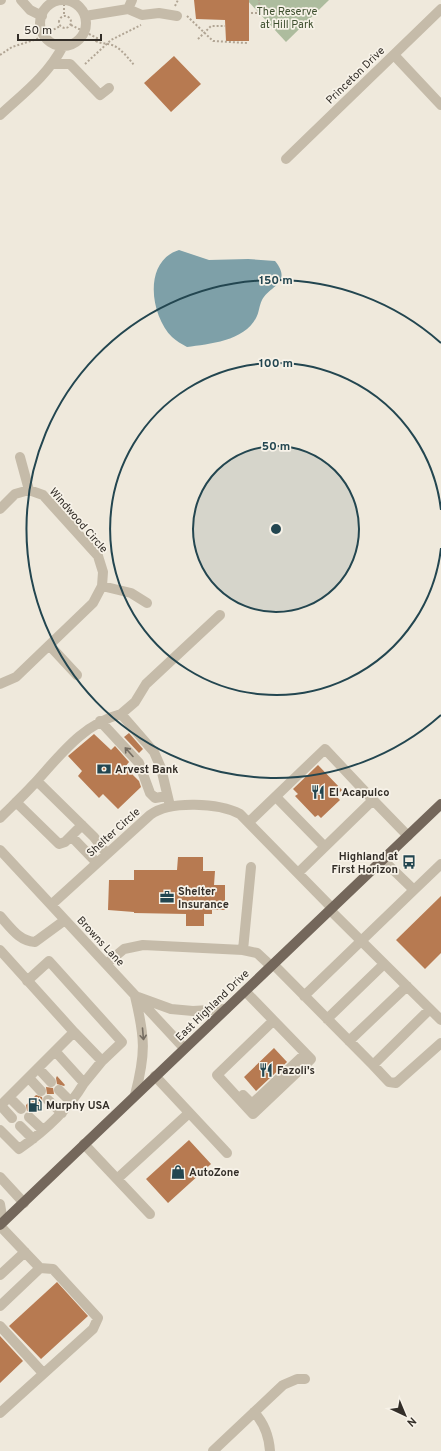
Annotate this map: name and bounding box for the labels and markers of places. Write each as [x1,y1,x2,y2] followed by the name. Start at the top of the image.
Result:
[269,522,283,536] centre of rings
[96,761,112,777] bank icon: Arvest Bank
[115,763,178,777] place label: Arvest Bank
[310,784,326,800] restaurant icon: El Acapulco
[329,786,389,800] place label: El Acapulco
[332,850,398,877] place label: Highland at First Horizon
[401,854,417,870] bus stop icon: Highland at First Horizon
[178,885,229,912] place label: Shelter Insurance
[159,889,175,905] office icon: Shelter Insurance
[258,1062,274,1078] restaurant icon: Fazoli's
[277,1064,315,1078] place label: Fazoli's
[27,1097,43,1113] fuel station icon: Murphy USA
[46,1099,110,1113] place label: Murphy USA
[170,1164,186,1180] shop icon: AutoZone
[189,1166,239,1180] place label: AutoZone

